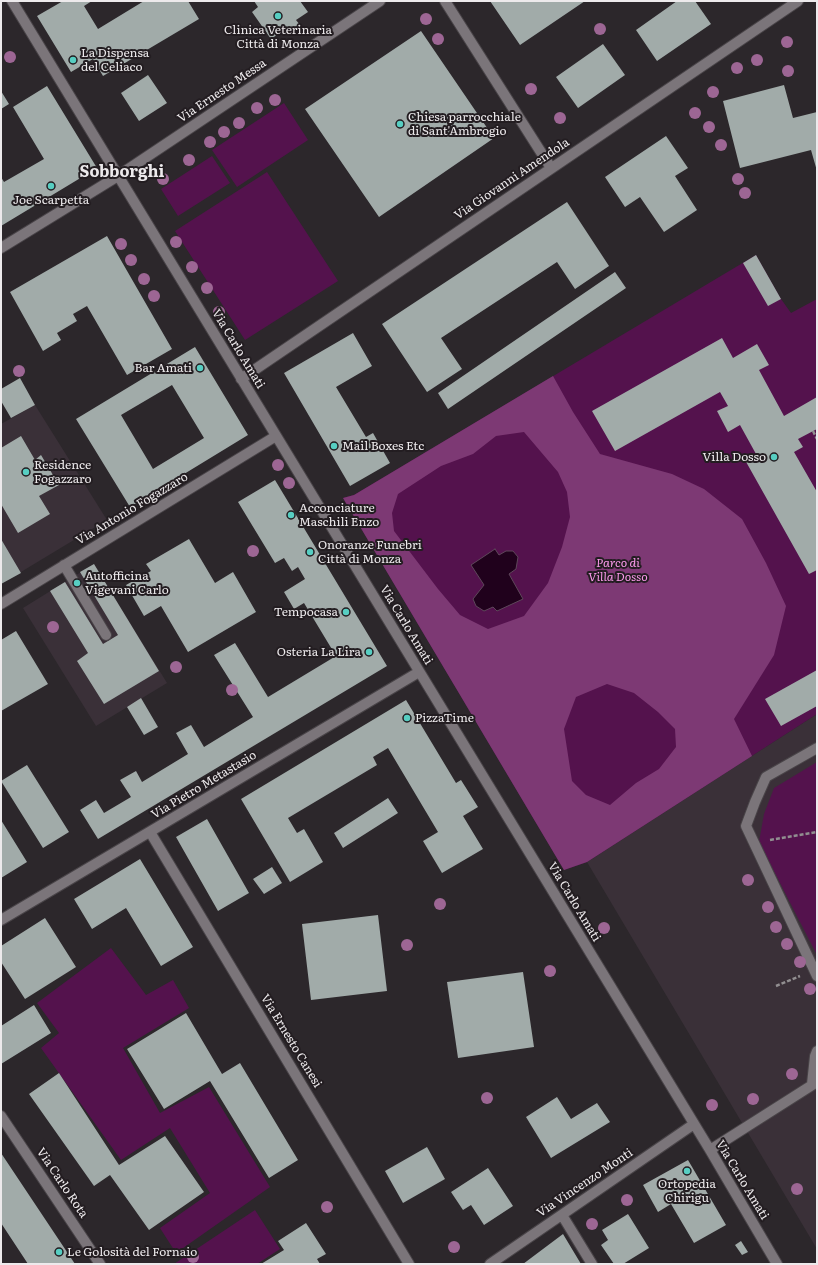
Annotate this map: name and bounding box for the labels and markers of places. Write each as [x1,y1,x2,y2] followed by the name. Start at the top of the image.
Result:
[273,11,283,21] marker: Clinica Veterinaria Città di Monza
[224,23,332,51] place label: Clinica Veterinaria Città di Monza
[81,46,149,74] place label: La Dispensa del Celiaco
[68,55,78,65] marker: La Dispensa del Celiaco
[408,110,521,138] place label: Chiesa parrocchiale di Sant'Ambrogio
[395,119,405,129] marker: Chiesa parrocchiale di Sant'Ambrogio
[46,181,56,191] marker: Joe Scarpetta
[13,193,89,207] place label: Joe Scarpetta
[134,361,192,375] place label: Bar Amati
[195,363,205,373] marker: Bar Amati
[342,439,424,453] place label: Mail Boxes Etc
[329,441,339,451] marker: Mail Boxes Etc
[702,450,766,464] place label: Villa Dosso
[769,452,779,462] marker: Villa Dosso
[34,458,92,486] place label: Residence Fogazzaro
[21,467,31,477] marker: Residence Fogazzaro
[299,501,379,529] place label: Acconciature Maschili Enzo
[286,510,296,520] marker: Acconciature Maschili Enzo
[318,538,422,566] place label: Onoranze Funebri Città di Monza
[305,547,315,557] marker: Onoranze Funebri Città di Monza
[85,569,169,597] place label: Autofficina Vigevani Carlo
[72,578,82,588] marker: Autofficina Vigevani Carlo
[274,605,338,619] place label: Tempocasa
[341,607,351,617] marker: Tempocasa
[277,645,361,659] place label: Osteria La Lira
[364,647,374,657] marker: Osteria La Lira
[415,711,474,725] place label: PizzaTime
[402,713,412,723] marker: PizzaTime
[682,1166,692,1176] marker: Ortopedia Chirigu
[658,1177,716,1205] place label: Ortopedia Chirigu
[67,1245,197,1259] place label: Le Golosità del Fornaio
[54,1247,64,1257] marker: Le Golosità del Fornaio

